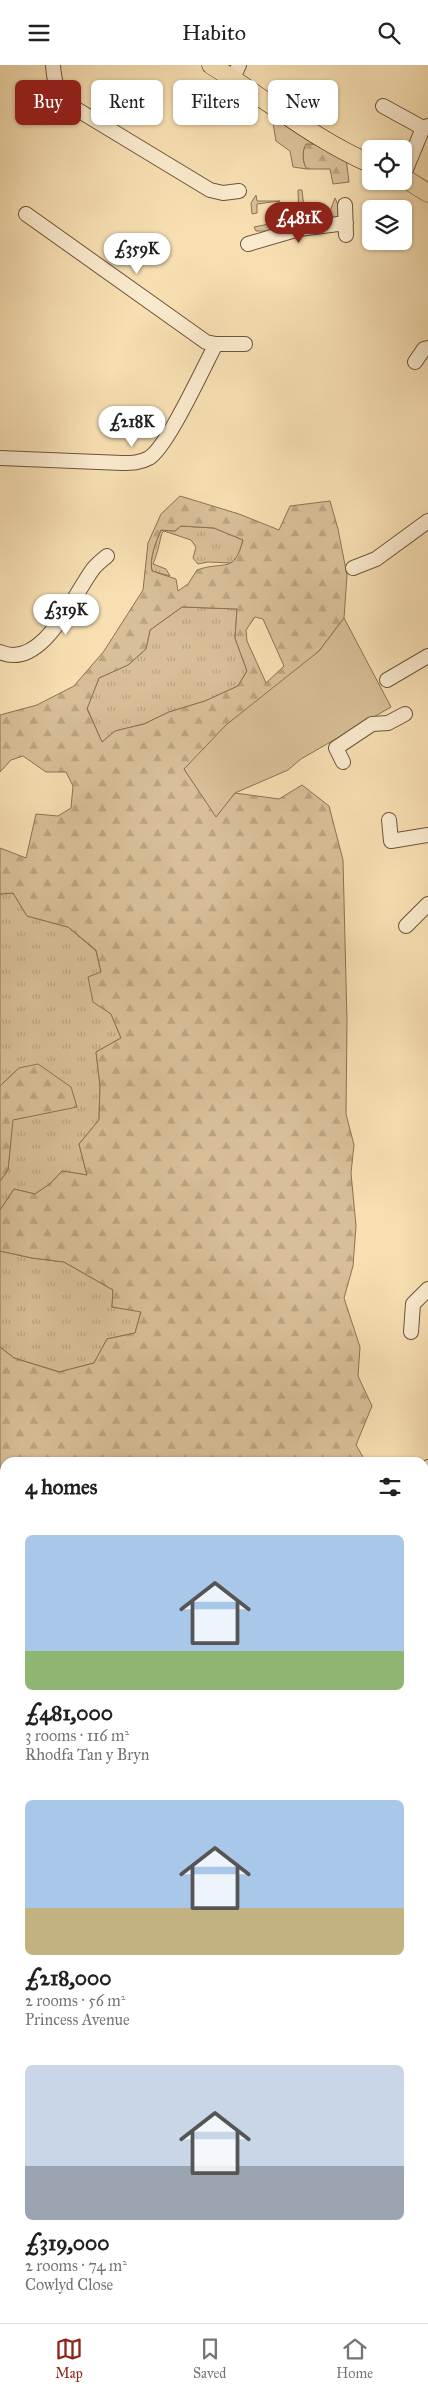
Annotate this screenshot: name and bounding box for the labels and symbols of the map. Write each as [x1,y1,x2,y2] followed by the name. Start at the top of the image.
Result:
[264,201,334,244] pin: £481K
[102,233,172,275] pin: £359K
[97,405,167,448] pin: £218K
[31,593,101,636] pin: £319K

